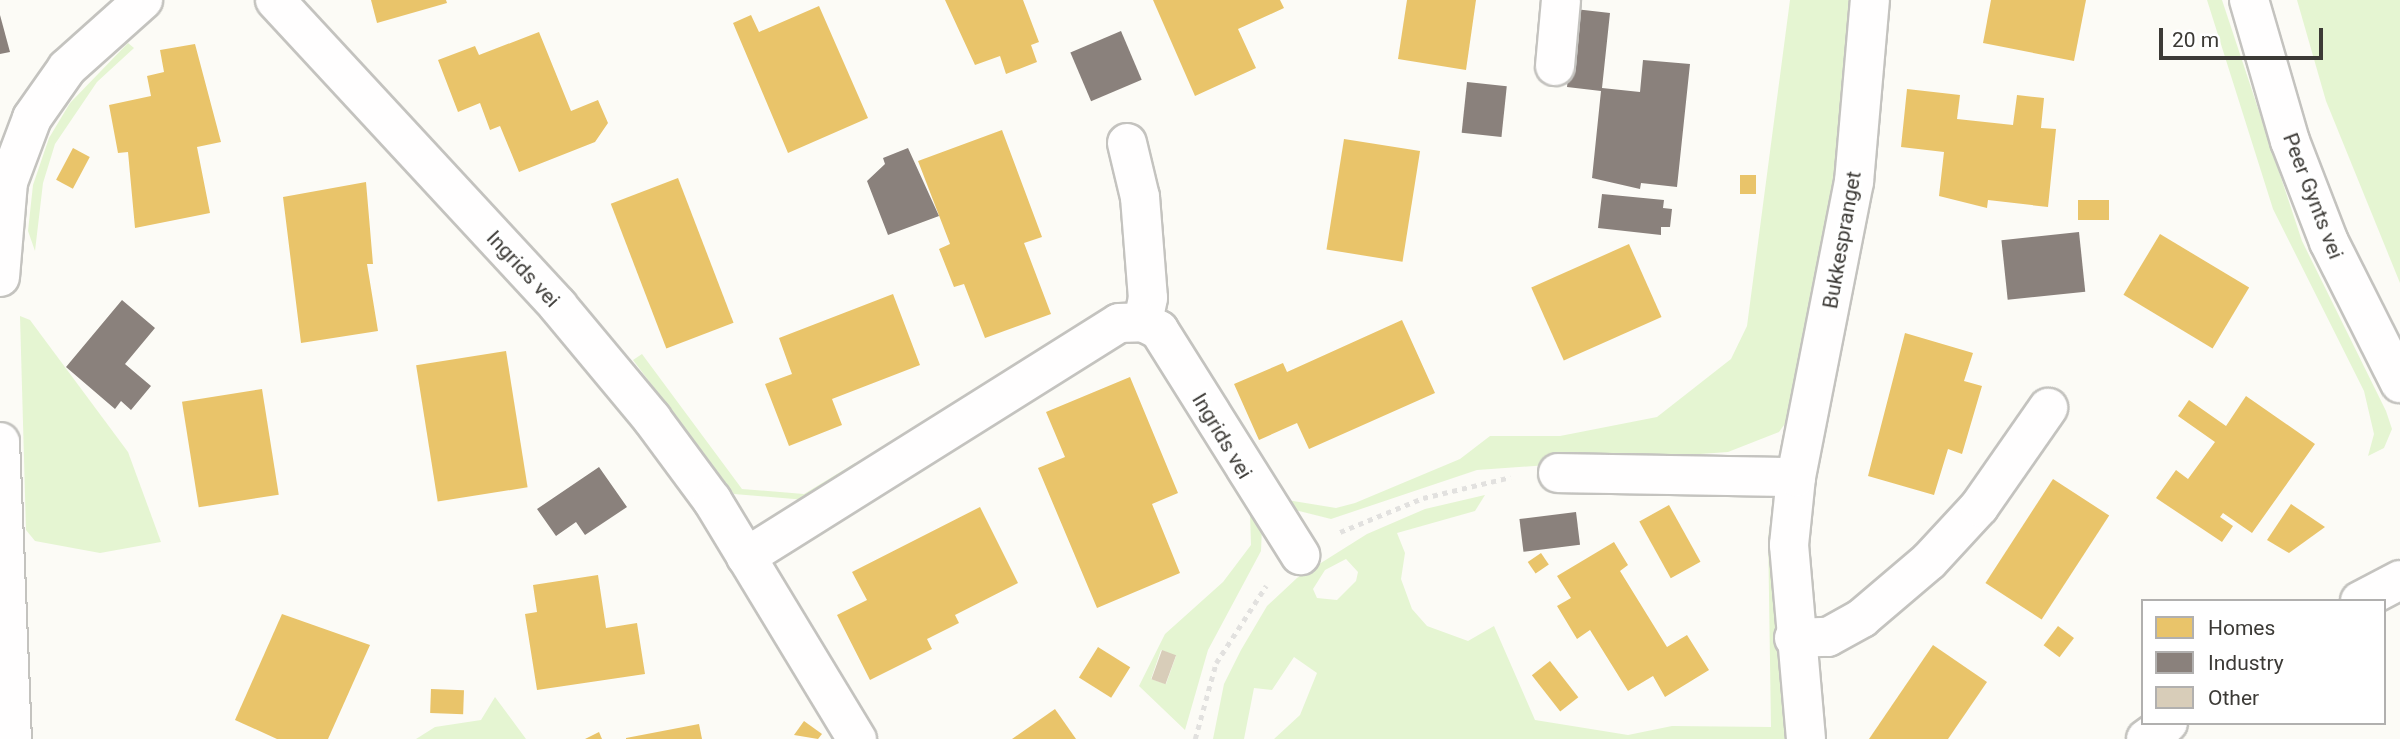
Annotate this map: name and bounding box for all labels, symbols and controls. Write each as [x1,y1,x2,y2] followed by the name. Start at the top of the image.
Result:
[2162,14,2326,58] scale bar
[2172,28,2219,52] text: 20 m
[2277,130,2349,262] street label: Peer Gynts vei
[1818,169,1866,311] street label: Bukkespranget
[481,225,565,313] street label: Ingrids vei
[1187,389,1257,483] street label: Ingrids vei
[2141,599,2386,725] legend
[2208,616,2275,640] text: Homes
[2208,651,2284,675] text: Industry
[2208,686,2259,710] text: Other

